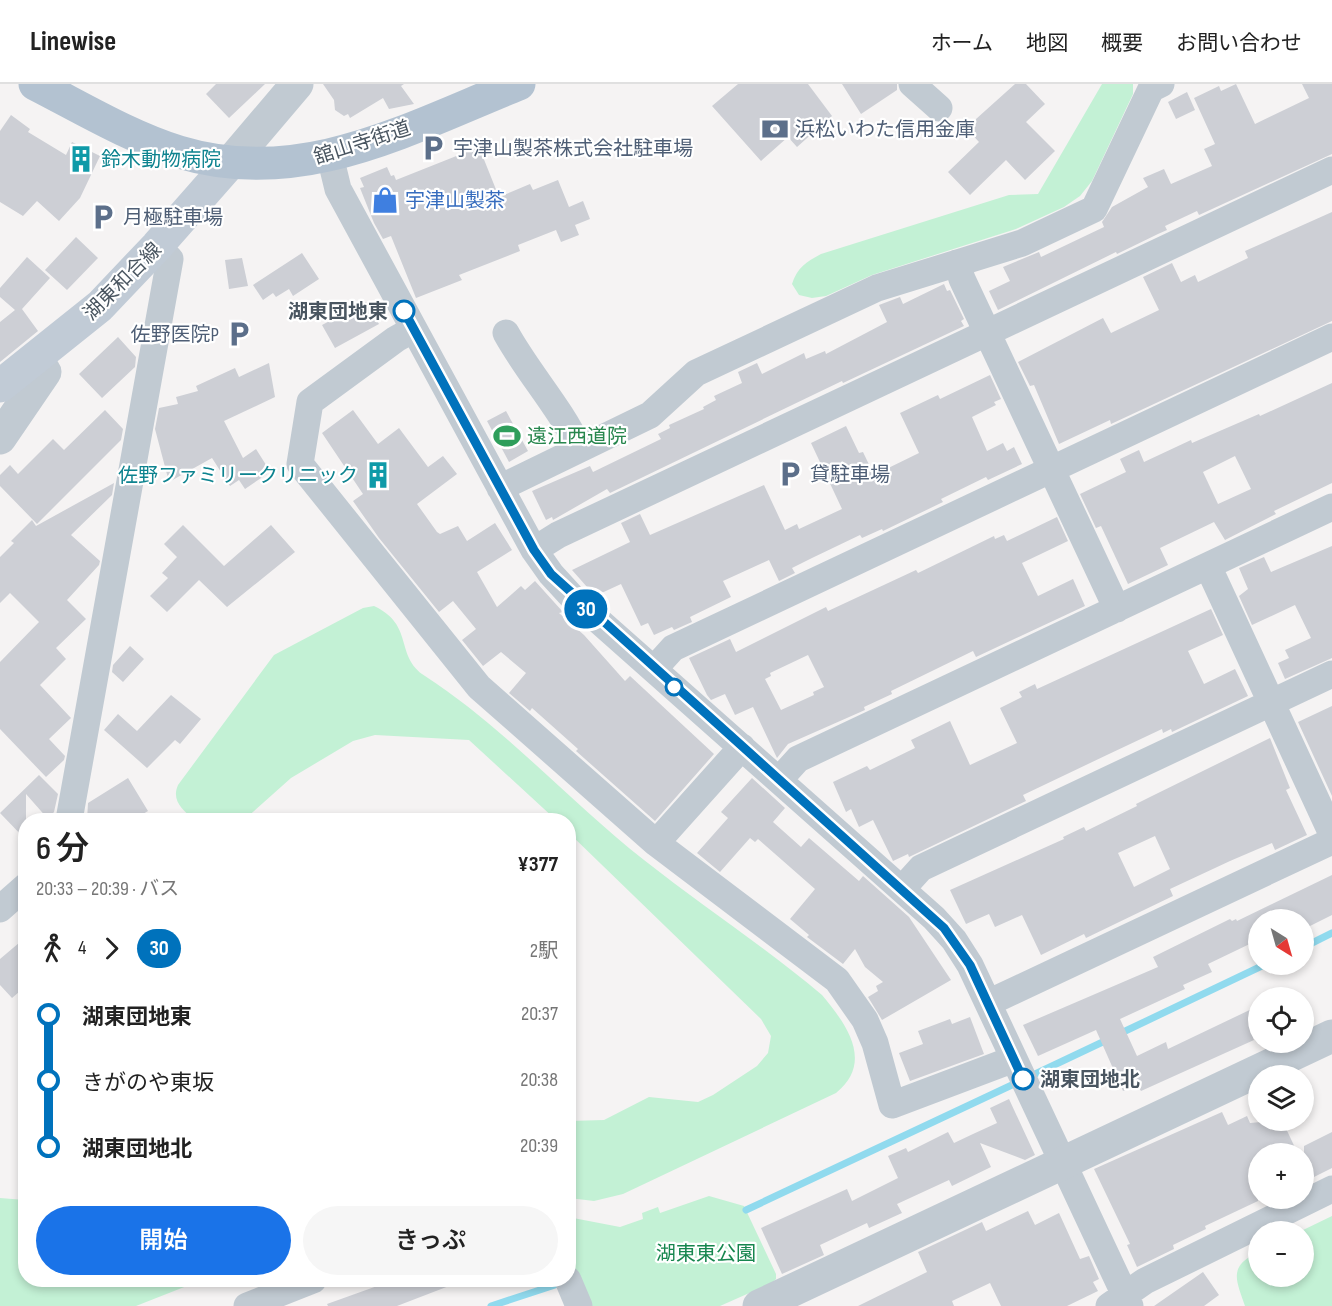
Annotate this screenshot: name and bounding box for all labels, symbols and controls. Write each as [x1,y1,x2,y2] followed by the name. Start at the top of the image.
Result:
[30,25,116,58] text: Linewise
[931,31,993,56] text: ホーム
[1026,31,1068,56] text: 地図
[1101,31,1143,56] text: 概要
[1176,31,1302,56] text: お問い合わせ
[760,114,790,144] bank icon: 浜松いわた信用金庫
[311,116,414,170] street label: 舘山寺街道
[795,118,975,142] place label: 浜松いわた信用金庫
[418,133,448,163] parking icon: 宇津山製茶株式会社駐車場
[453,137,693,161] place label: 宇津山製茶株式会社駐車場
[66,144,96,174] building icon: 鈴木動物病院
[101,148,221,172] place label: 鈴木動物病院
[370,185,400,215] shop icon: 宇津山製茶
[405,189,505,213] place label: 宇津山製茶
[88,202,118,232] parking icon: 月極駐車場
[123,206,223,230] place label: 月極駐車場
[79,238,167,326] street label: 湖東和合線
[288,300,388,324] place label: 湖東団地東
[393,300,415,322] marker: 湖東団地東
[224,319,254,349] parking icon: 佐野医院P
[131,323,219,347] place label: 佐野医院P
[492,421,522,451] sports icon: 遠江西道院
[527,425,627,449] place label: 遠江西道院
[775,459,805,489] parking icon: 貸駐車場
[363,460,393,490] building icon: 佐野ファミリークリニック
[810,463,890,487] place label: 貸駐車場
[118,464,358,488] place label: 佐野ファミリークリニック
[559,590,613,628] line badge: 30
[576,597,596,622] text: 30
[665,678,683,696] unlabelled marker
[36,829,89,869] text: 6 分
[518,851,558,878] text: ¥377
[36,877,179,901] text: 20:33 – 20:39 · バス
[1248,909,1314,975] north arrow
[1248,909,1314,1287] map controls
[36,932,69,965] icon: walk
[95,932,128,965] icon: forward
[78,936,86,960] text: 4
[149,936,169,961] text: 30
[530,939,558,963] text: 2駅
[1248,987,1314,1053] button: locate
[521,1002,558,1026] text: 20:37
[82,1004,192,1031] text: 湖東団地東
[1248,1065,1314,1131] button: layers
[520,1068,558,1092] text: 20:38
[1012,1068,1034,1090] marker: 湖東団地北
[1040,1068,1140,1092] place label: 湖東団地北
[82,1070,214,1097] text: きがのや東坂
[520,1134,558,1158] text: 20:39
[82,1136,192,1163] text: 湖東団地北
[1248,1143,1314,1209] button: +
[36,1206,291,1275] button: 開始
[303,1206,558,1275] button: きっぷ
[1248,1221,1314,1287] button: −
[656,1242,756,1266] park label: 湖東東公園

